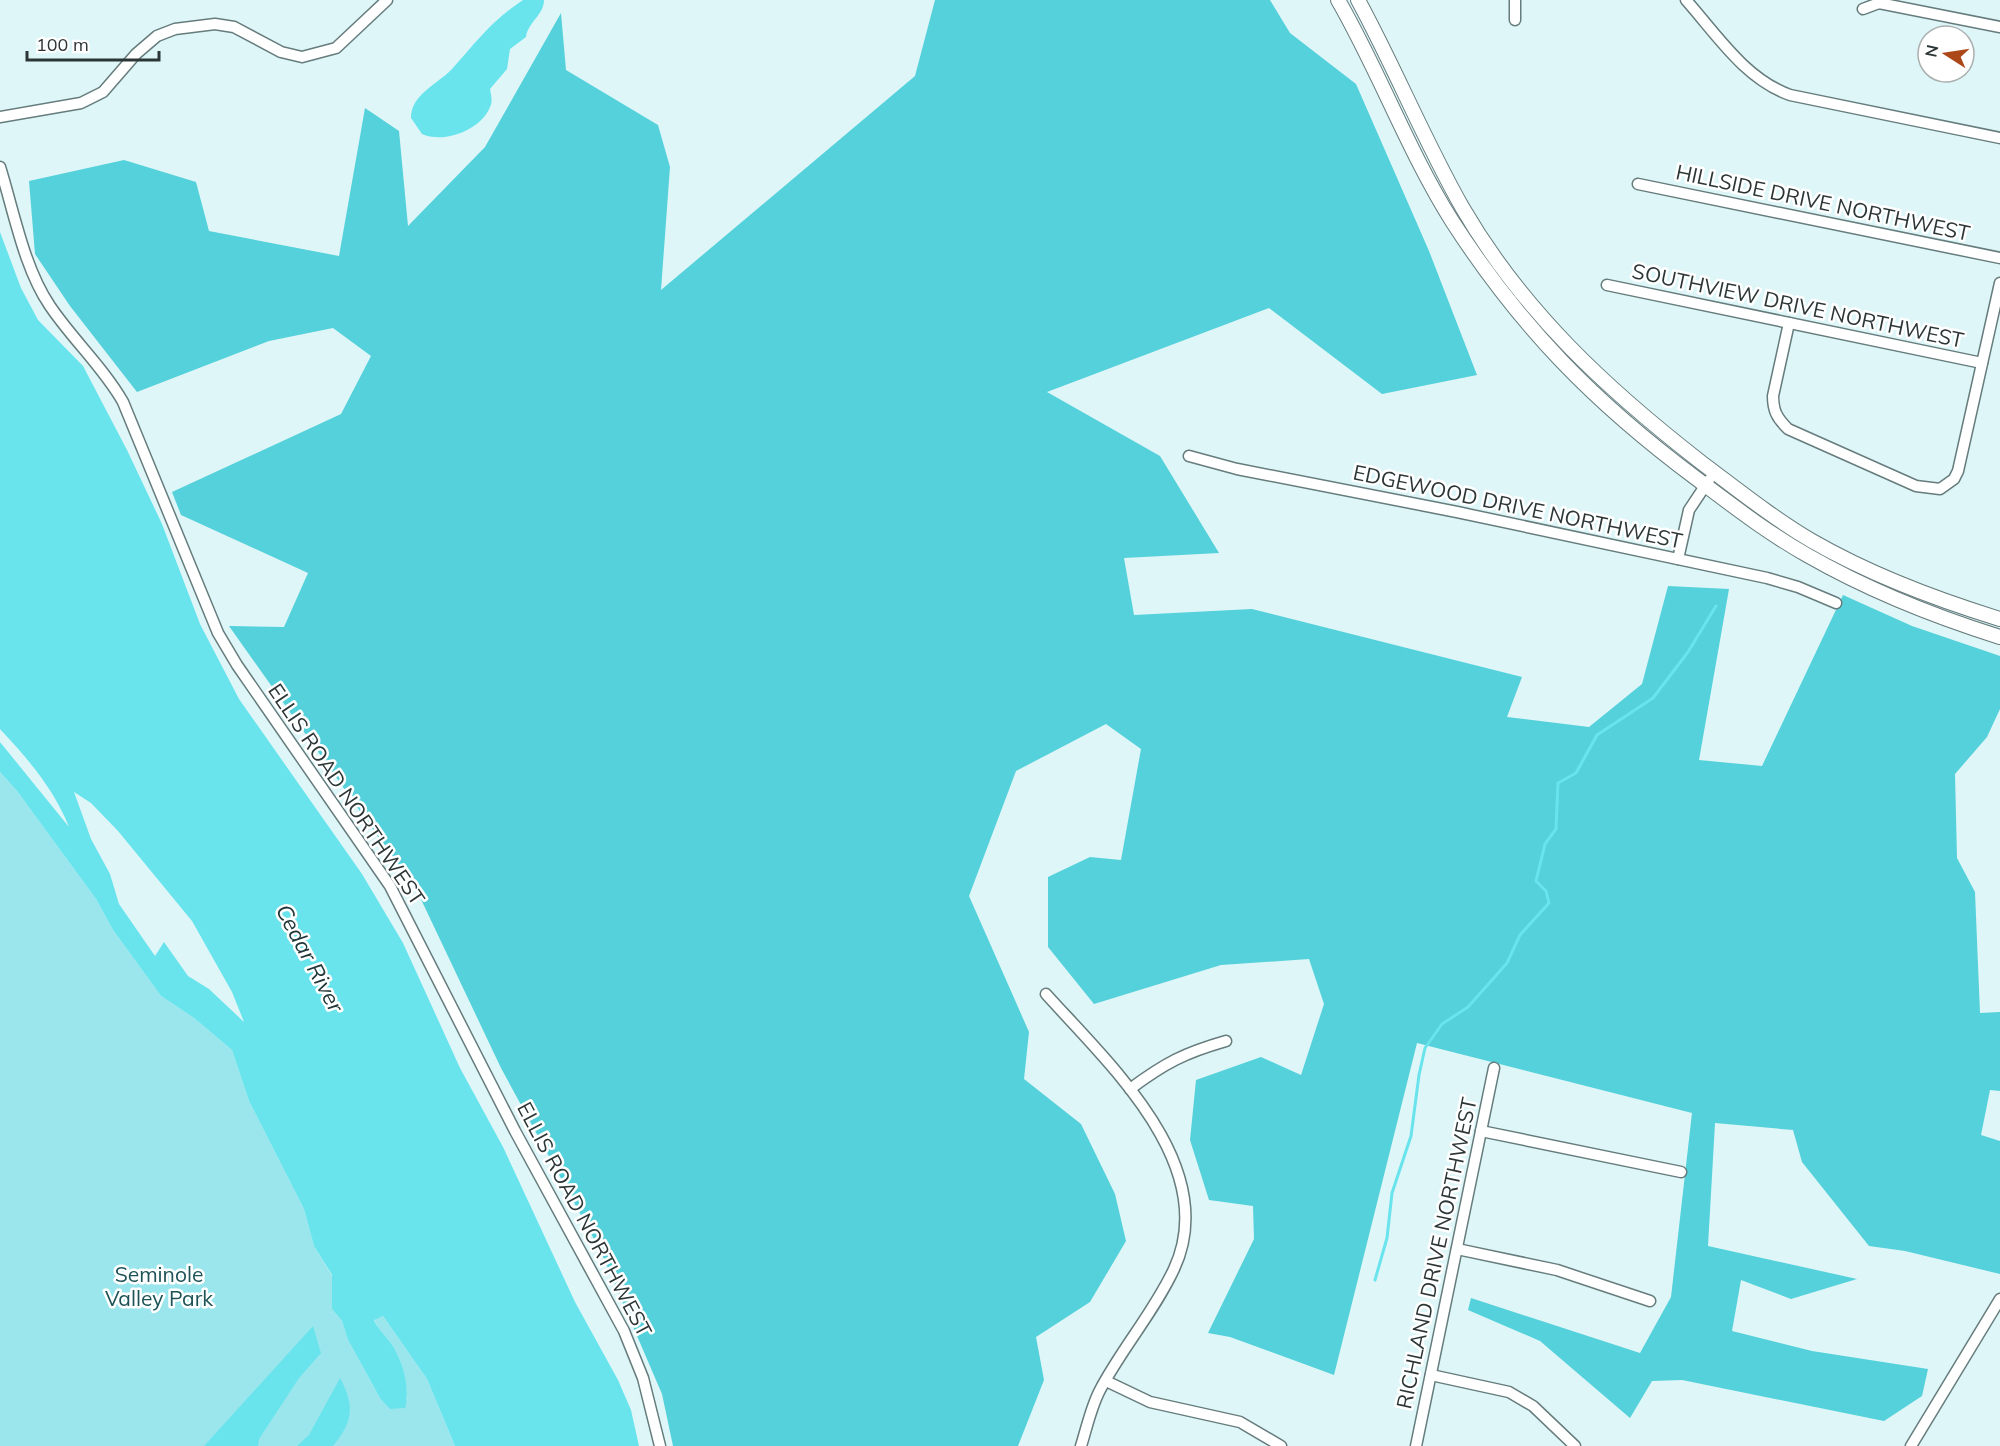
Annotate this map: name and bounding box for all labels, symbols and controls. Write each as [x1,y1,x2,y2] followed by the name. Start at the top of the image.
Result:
[27,24,159,62] scale bar
[1916,24,1976,84] north arrow
[36,33,89,56] text: 100 m
[1920,43,1942,59] text: N
[1674,158,1973,246] street label: HILLSIDE DRIVE NORTHWEST
[1630,257,1967,353] street label: SOUTHVIEW DRIVE NORTHWEST
[1351,458,1685,554] street label: EDGEWOOD DRIVE NORTHWEST
[263,678,431,910] street label: ELLIS ROAD NORTHWEST
[270,899,351,1018] water label: Cedar River
[1390,1095,1482,1411] street label: RICHLAND DRIVE NORTHWEST
[512,1097,658,1341] street label: ELLIS ROAD NORTHWEST
[105,1261,213,1311] park label: Seminole Valley Park

